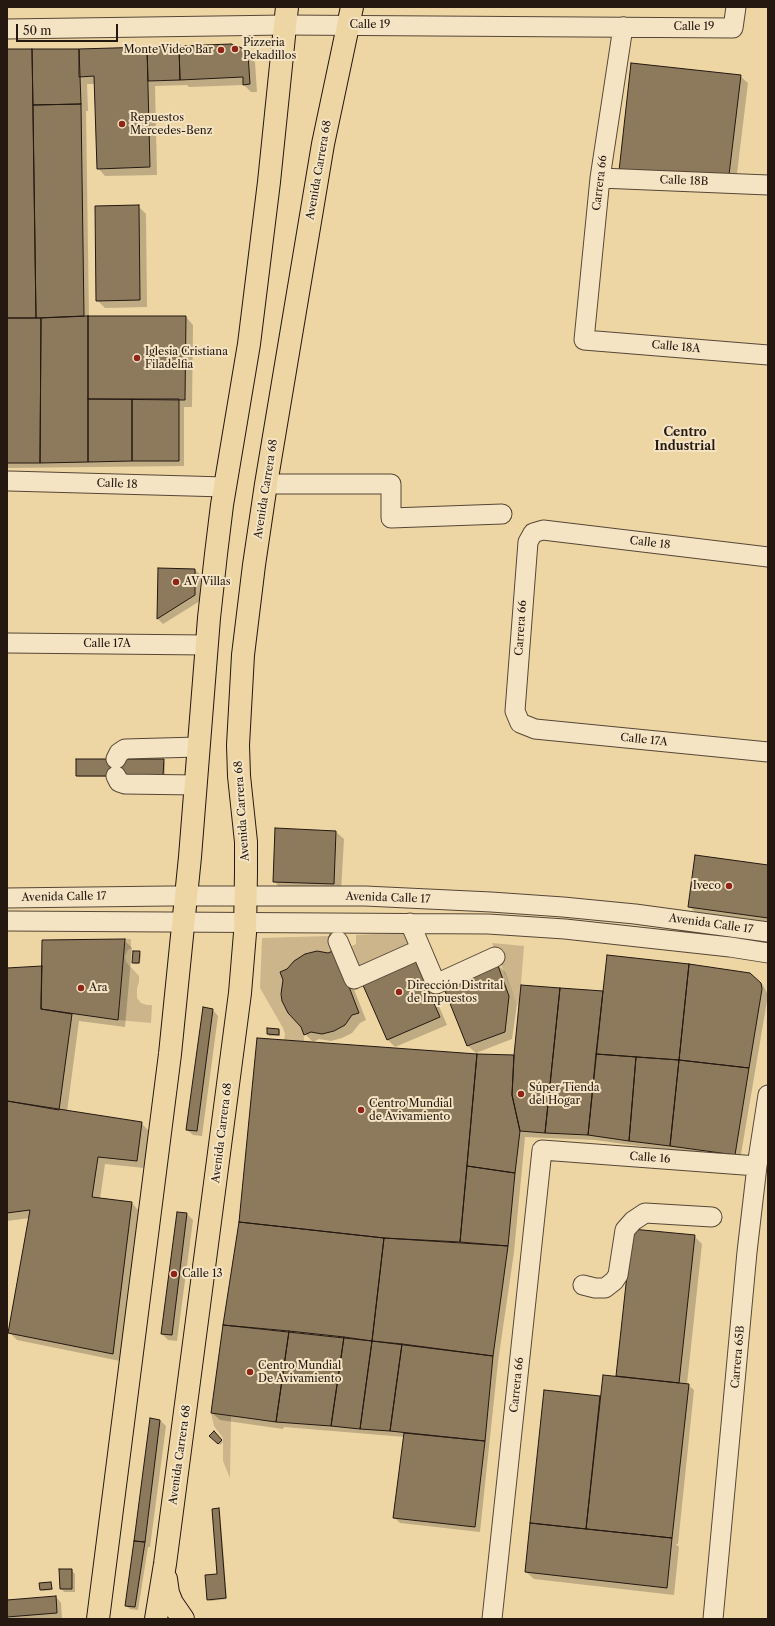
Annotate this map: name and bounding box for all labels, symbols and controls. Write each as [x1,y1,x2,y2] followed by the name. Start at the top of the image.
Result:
[18,16,120,42] scale bar
[350,18,390,32] street label: Calle 19
[674,20,714,34] street label: Calle 19
[23,23,52,38] text: 50 m
[243,36,296,62] place label: Pizzeria Pekadillos
[124,43,213,57] place label: Monte Video Bar
[230,44,240,54] marker: Pizzeria Pekadillos
[216,45,226,55] marker: Monte Video Bar
[130,111,212,137] place label: Repuestos Mercedes-Benz
[117,119,127,129] marker: Repuestos Mercedes-Benz
[304,119,334,221] street label: Avenida Carrera 68
[590,155,610,211] street label: Carrera 66
[659,174,709,188] street label: Calle 18B
[651,338,701,356] street label: Calle 18A
[145,345,228,371] place label: Iglesia Cristiana Filadelfia
[132,353,142,363] marker: Iglesia Cristiana Filadelfia
[655,426,715,454] district label: Centro Industrial
[252,438,280,540] street label: Avenida Carrera 68
[96,477,138,491] street label: Calle 18
[629,534,671,552] street label: Calle 18
[184,575,231,589] place label: AV Villas
[171,577,181,587] marker: AV Villas
[512,600,530,656] street label: Carrera 66
[83,637,131,651] street label: Calle 17A
[620,731,668,749] street label: Calle 17A
[232,760,252,862] street label: Avenida Carrera 68
[693,879,721,893] place label: Iveco
[724,881,734,891] marker: Iveco
[21,890,107,904] street label: Avenida Calle 17
[345,890,431,906] street label: Avenida Calle 17
[668,912,754,936] street label: Avenida Calle 17
[407,979,503,1005] place label: Dirección Distrital de Impuestos
[89,981,108,995] place label: Ara
[76,983,86,993] marker: Ara
[394,987,404,997] marker: Dirección Distrital de Impuestos
[529,1081,600,1107] place label: Súper Tienda del Hogar
[209,1082,235,1184] street label: Avenida Carrera 68
[516,1089,526,1099] marker: Súper Tienda del Hogar
[369,1097,452,1123] place label: Centro Mundial de Avivamiento
[356,1105,366,1115] marker: Centro Mundial de Avivamiento
[629,1150,671,1166] street label: Calle 16
[182,1267,223,1281] place label: Calle 13
[169,1269,179,1279] marker: Calle 13
[729,1325,747,1389] street label: Carrera 65B
[508,1357,526,1413] street label: Carrera 66
[258,1359,341,1385] place label: Centro Mundial De Avivamiento
[245,1367,255,1377] marker: Centro Mundial De Avivamiento
[166,1404,194,1506] street label: Avenida Carrera 68

